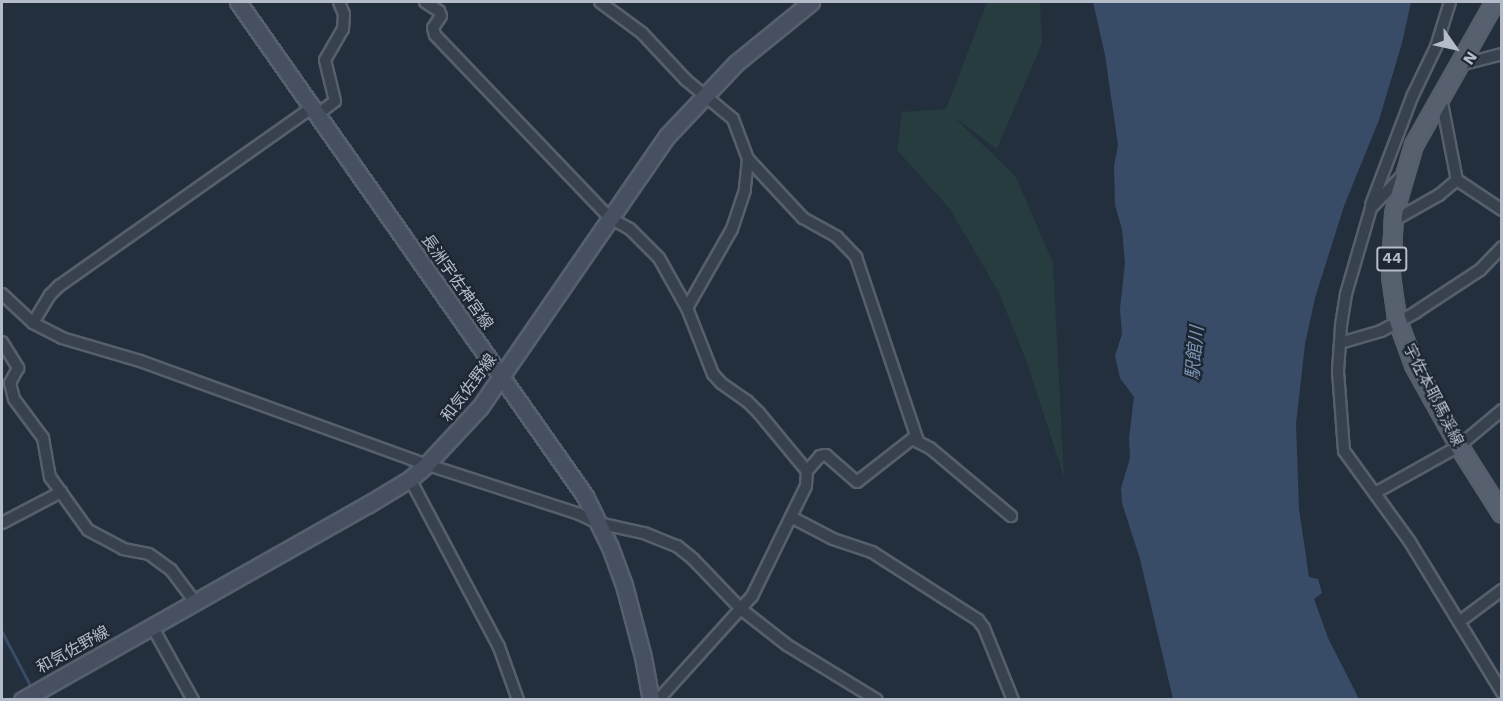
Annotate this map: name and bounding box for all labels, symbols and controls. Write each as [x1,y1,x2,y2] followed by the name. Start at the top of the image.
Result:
[1425,18,1485,78] north arrow
[1459,48,1482,69] text: N
[417,231,497,333] street label: 長洲宇佐神宮線
[1376,247,1408,271] road number: 44
[1182,325,1208,381] water label: 駅館川
[1399,341,1467,449] street label: 宇佐本耶馬渓線
[437,350,501,426] street label: 和気佐野線
[33,622,113,678] street label: 和気佐野線

